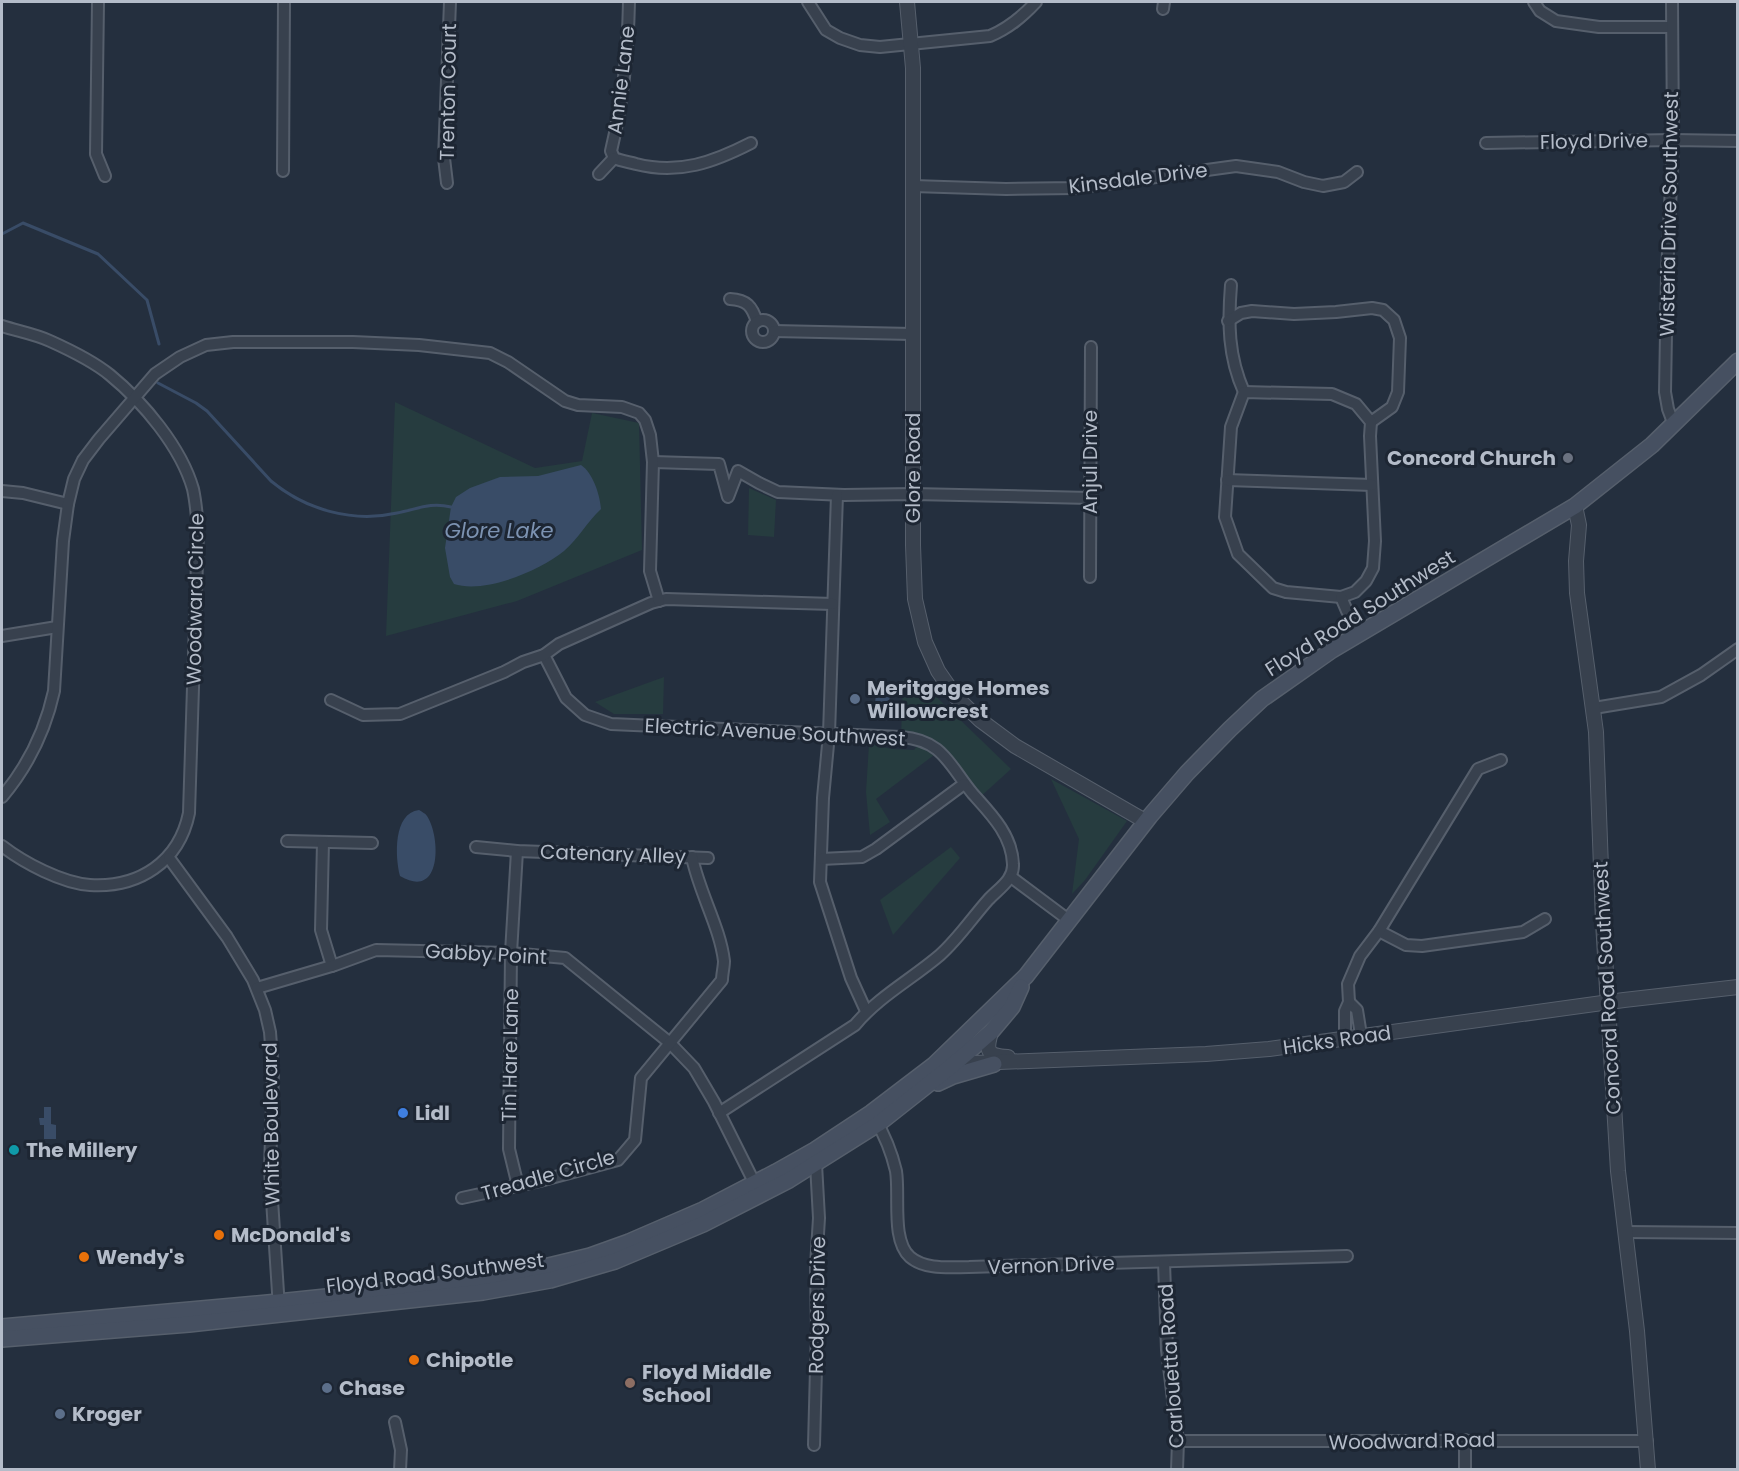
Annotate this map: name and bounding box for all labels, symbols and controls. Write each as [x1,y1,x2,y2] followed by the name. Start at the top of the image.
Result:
[433,23,463,161] street label: Trenton Court
[600,24,642,136] street label: Annie Lane
[1653,91,1685,337] street label: Wisteria Drive Southwest
[1540,126,1648,156] street label: Floyd Drive
[1067,156,1209,200] street label: Kinsdale Drive
[1076,410,1104,514] street label: Anjul Drive
[899,413,927,523] street label: Glore Road
[1387,444,1556,472] place label: Concord Church
[1561,451,1575,465] marker: Concord Church
[179,513,211,685] street label: Woodward Circle
[444,516,554,545] water label: Glore Lake
[1260,543,1460,683] street label: Floyd Road Southwest
[867,674,1050,725] place label: Meritgage Homes Willowcrest
[848,692,862,706] marker: Meritgage Homes Willowcrest
[644,711,906,753] street label: Electric Avenue Southwest
[540,837,686,871] street label: Catenary Alley
[1586,861,1628,1115] street label: Concord Road Southwest
[424,937,548,971] street label: Gabby Point
[495,988,525,1122] street label: Tin Hare Lane
[1281,1019,1393,1061] street label: Hicks Road
[256,1042,286,1206] street label: White Boulevard
[415,1099,450,1127] place label: Lidl
[396,1106,410,1120] marker: Lidl
[26,1136,138,1164] place label: The Millery
[7,1143,21,1157] marker: The Millery
[478,1143,618,1207] street label: Treadle Circle
[231,1221,351,1249] place label: McDonald's
[212,1228,226,1242] marker: McDonald's
[802,1236,832,1374] street label: Rodgers Drive
[96,1243,185,1271] place label: Wendy's
[325,1246,545,1300] street label: Floyd Road Southwest
[987,1249,1115,1281] street label: Vernon Drive
[77,1250,91,1264] marker: Wendy's
[1151,1283,1191,1449] street label: Carlouetta Road
[426,1346,513,1374] place label: Chipotle
[407,1353,421,1367] marker: Chipotle
[642,1358,772,1409] place label: Floyd Middle School
[339,1374,405,1402] place label: Chase
[623,1376,637,1390] marker: Floyd Middle School
[320,1381,334,1395] marker: Chase
[72,1400,142,1428] place label: Kroger
[53,1407,67,1421] marker: Kroger
[1328,1426,1496,1456] street label: Woodward Road

